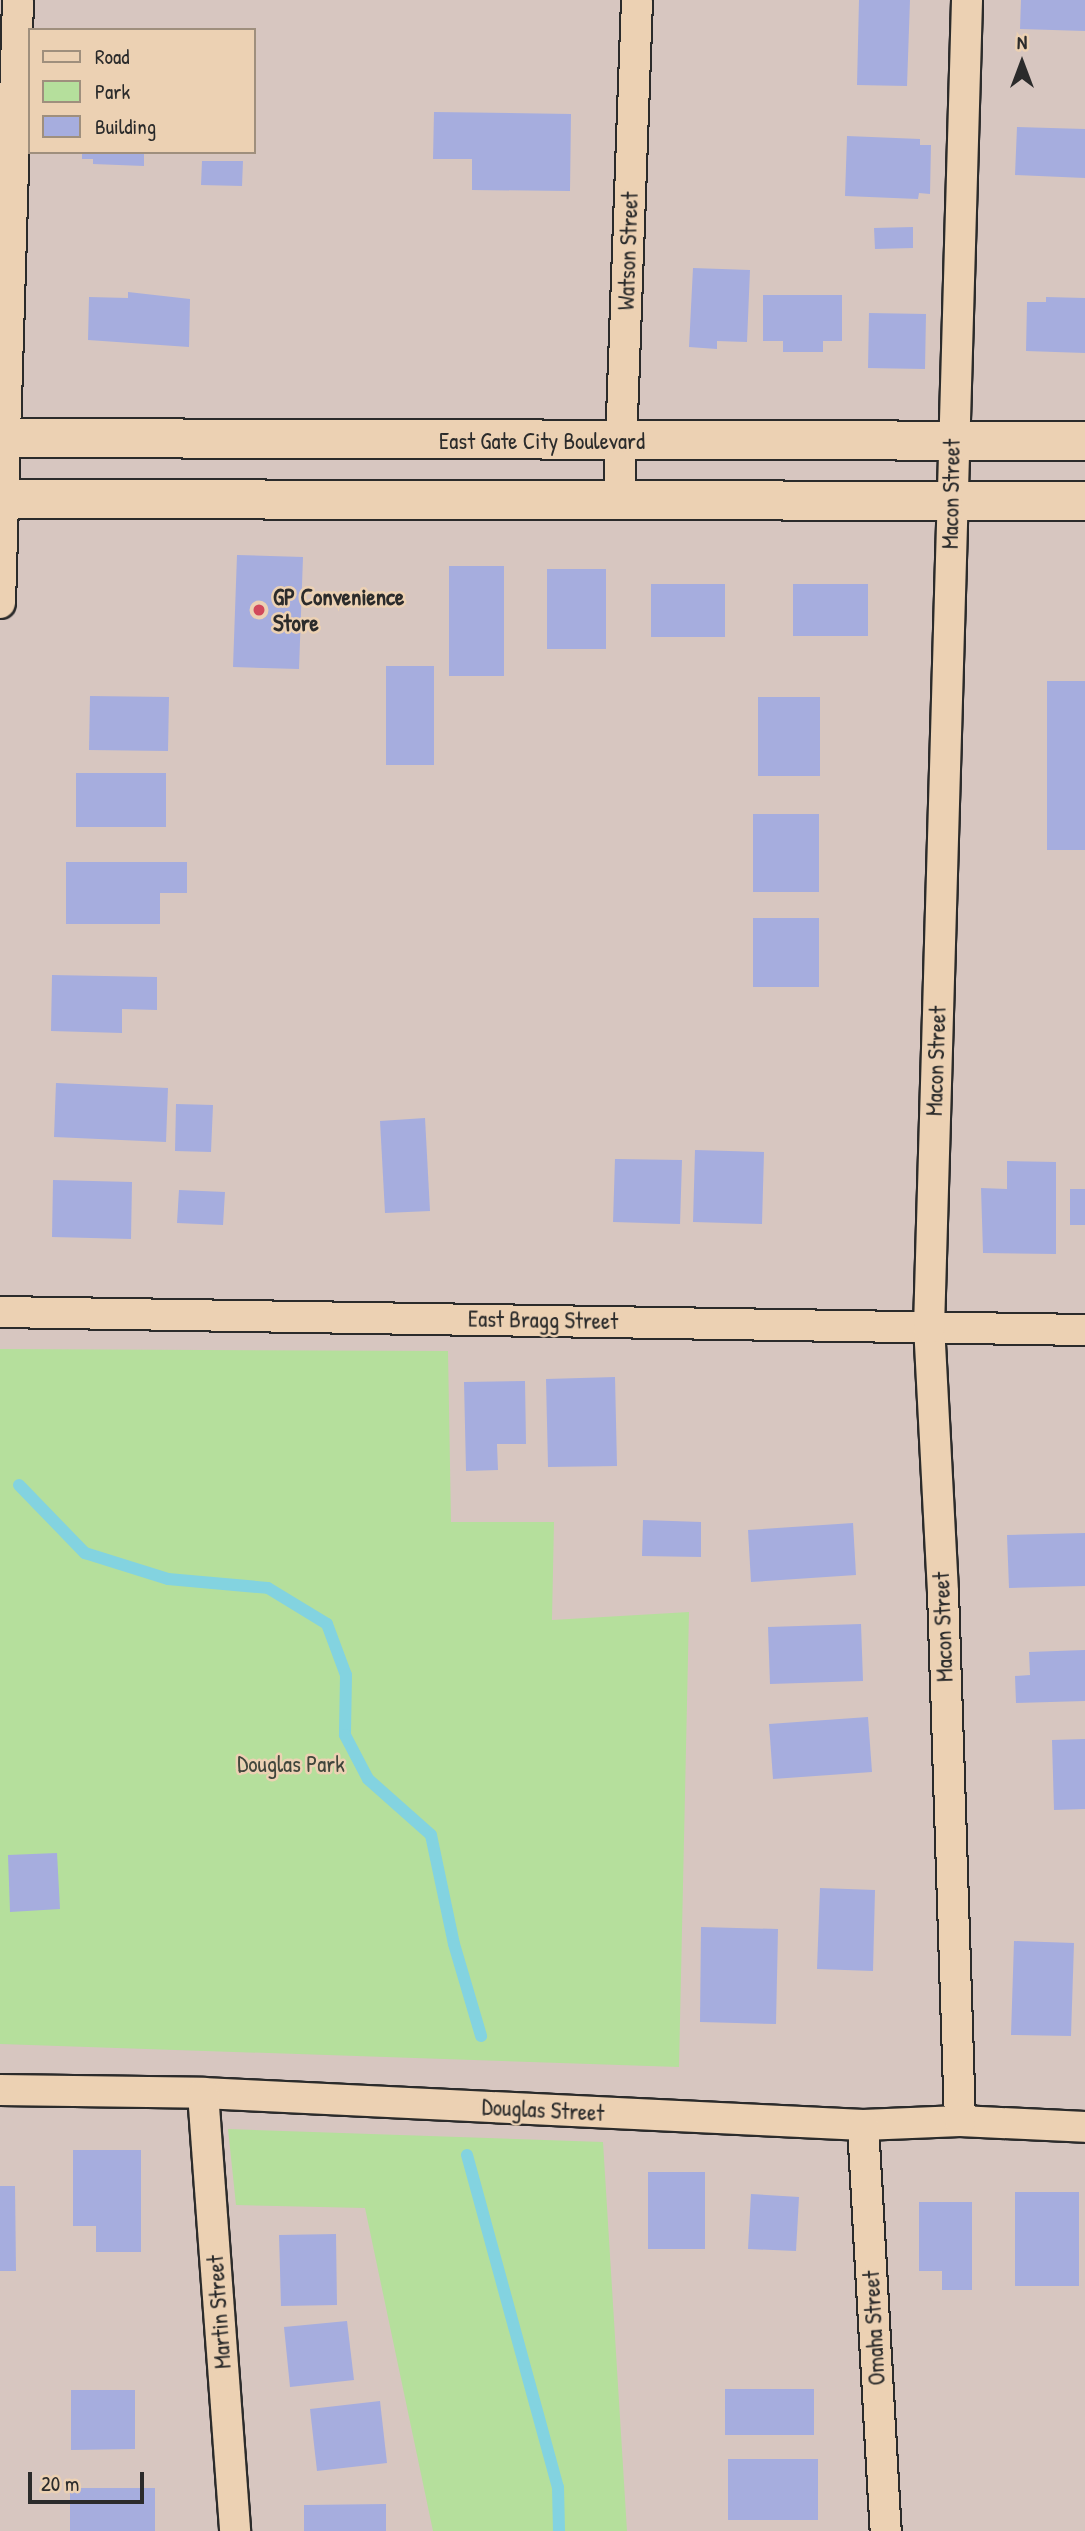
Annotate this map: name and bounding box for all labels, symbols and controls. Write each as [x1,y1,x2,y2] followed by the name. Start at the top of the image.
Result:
[28,28,256,154] legend
[987,28,1057,98] north arrow
[1017,29,1027,55] text: N
[95,42,129,71] text: Road
[95,77,130,106] text: Park
[95,112,156,141] text: Building
[612,191,644,311] street label: Watson Street
[439,427,645,455] street label: East Gate City Boulevard
[936,439,966,549] street label: Macon Street
[273,583,404,637] place label: GP Convenience Store
[251,602,267,618] marker: GP Convenience Store
[920,1005,952,1117] street label: Macon Street
[468,1305,618,1335] street label: East Bragg Street
[927,1571,959,1683] street label: Macon Street
[237,1750,345,1778] park label: Douglas Park
[481,2093,605,2127] street label: Douglas Street
[201,2254,237,2370] street label: Martin Street
[857,2270,891,2386] street label: Omaha Street
[32,2458,147,2502] scale bar
[41,2469,79,2498] text: 20 m

